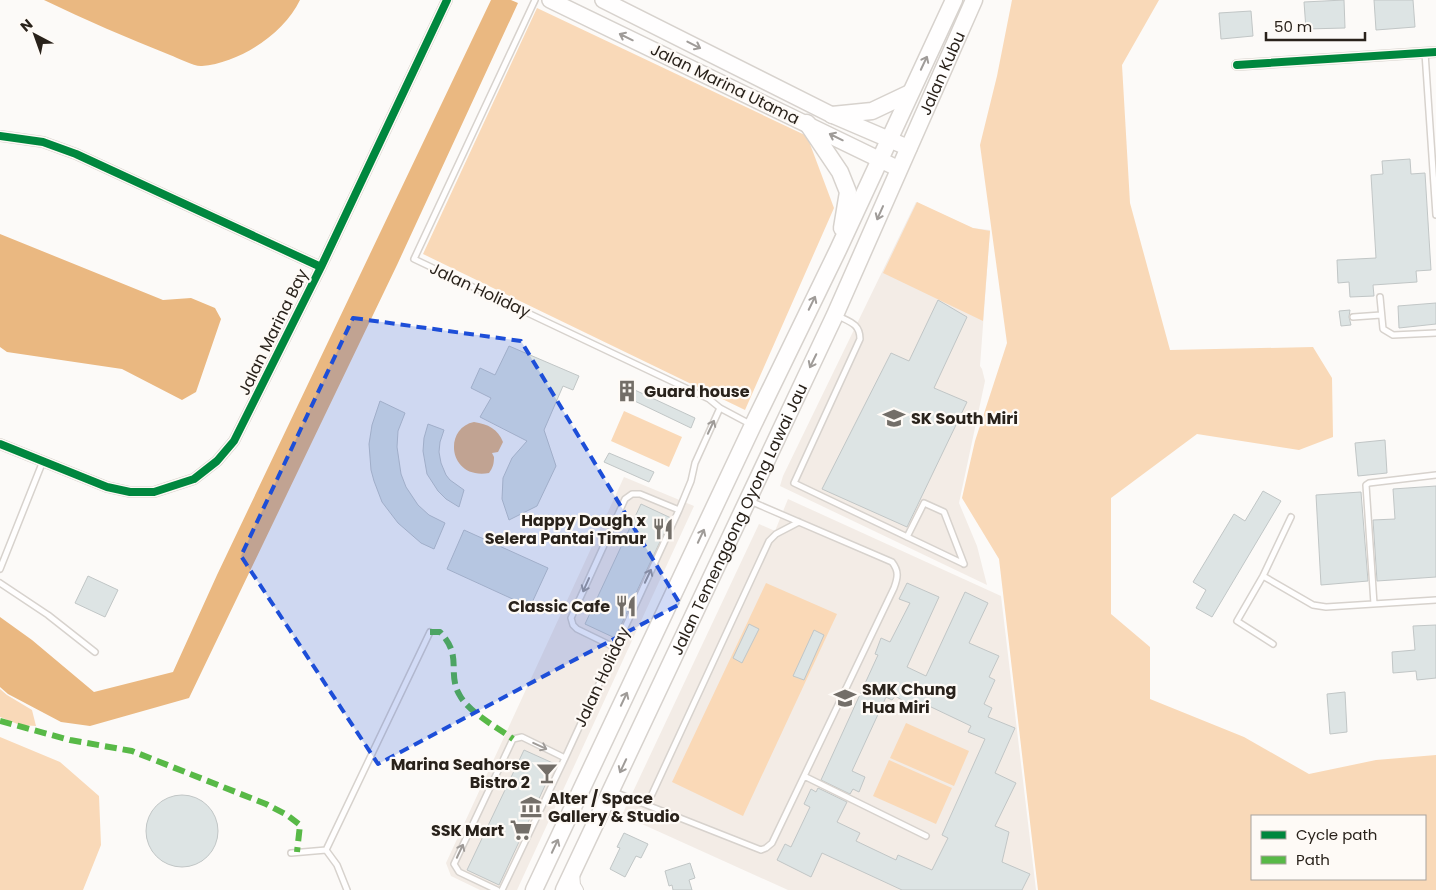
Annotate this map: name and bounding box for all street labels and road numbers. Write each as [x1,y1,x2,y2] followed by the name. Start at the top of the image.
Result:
[913,28,970,119] street label: Jalan Kubu
[647,38,803,130] street label: Jalan Marina Utama
[426,257,534,323] street label: Jalan Holiday
[232,265,314,399] street label: Jalan Marina Bay
[665,380,813,659] street label: Jalan Temenggong Oyong Lawai Jau
[569,623,635,731] street label: Jalan Holiday

